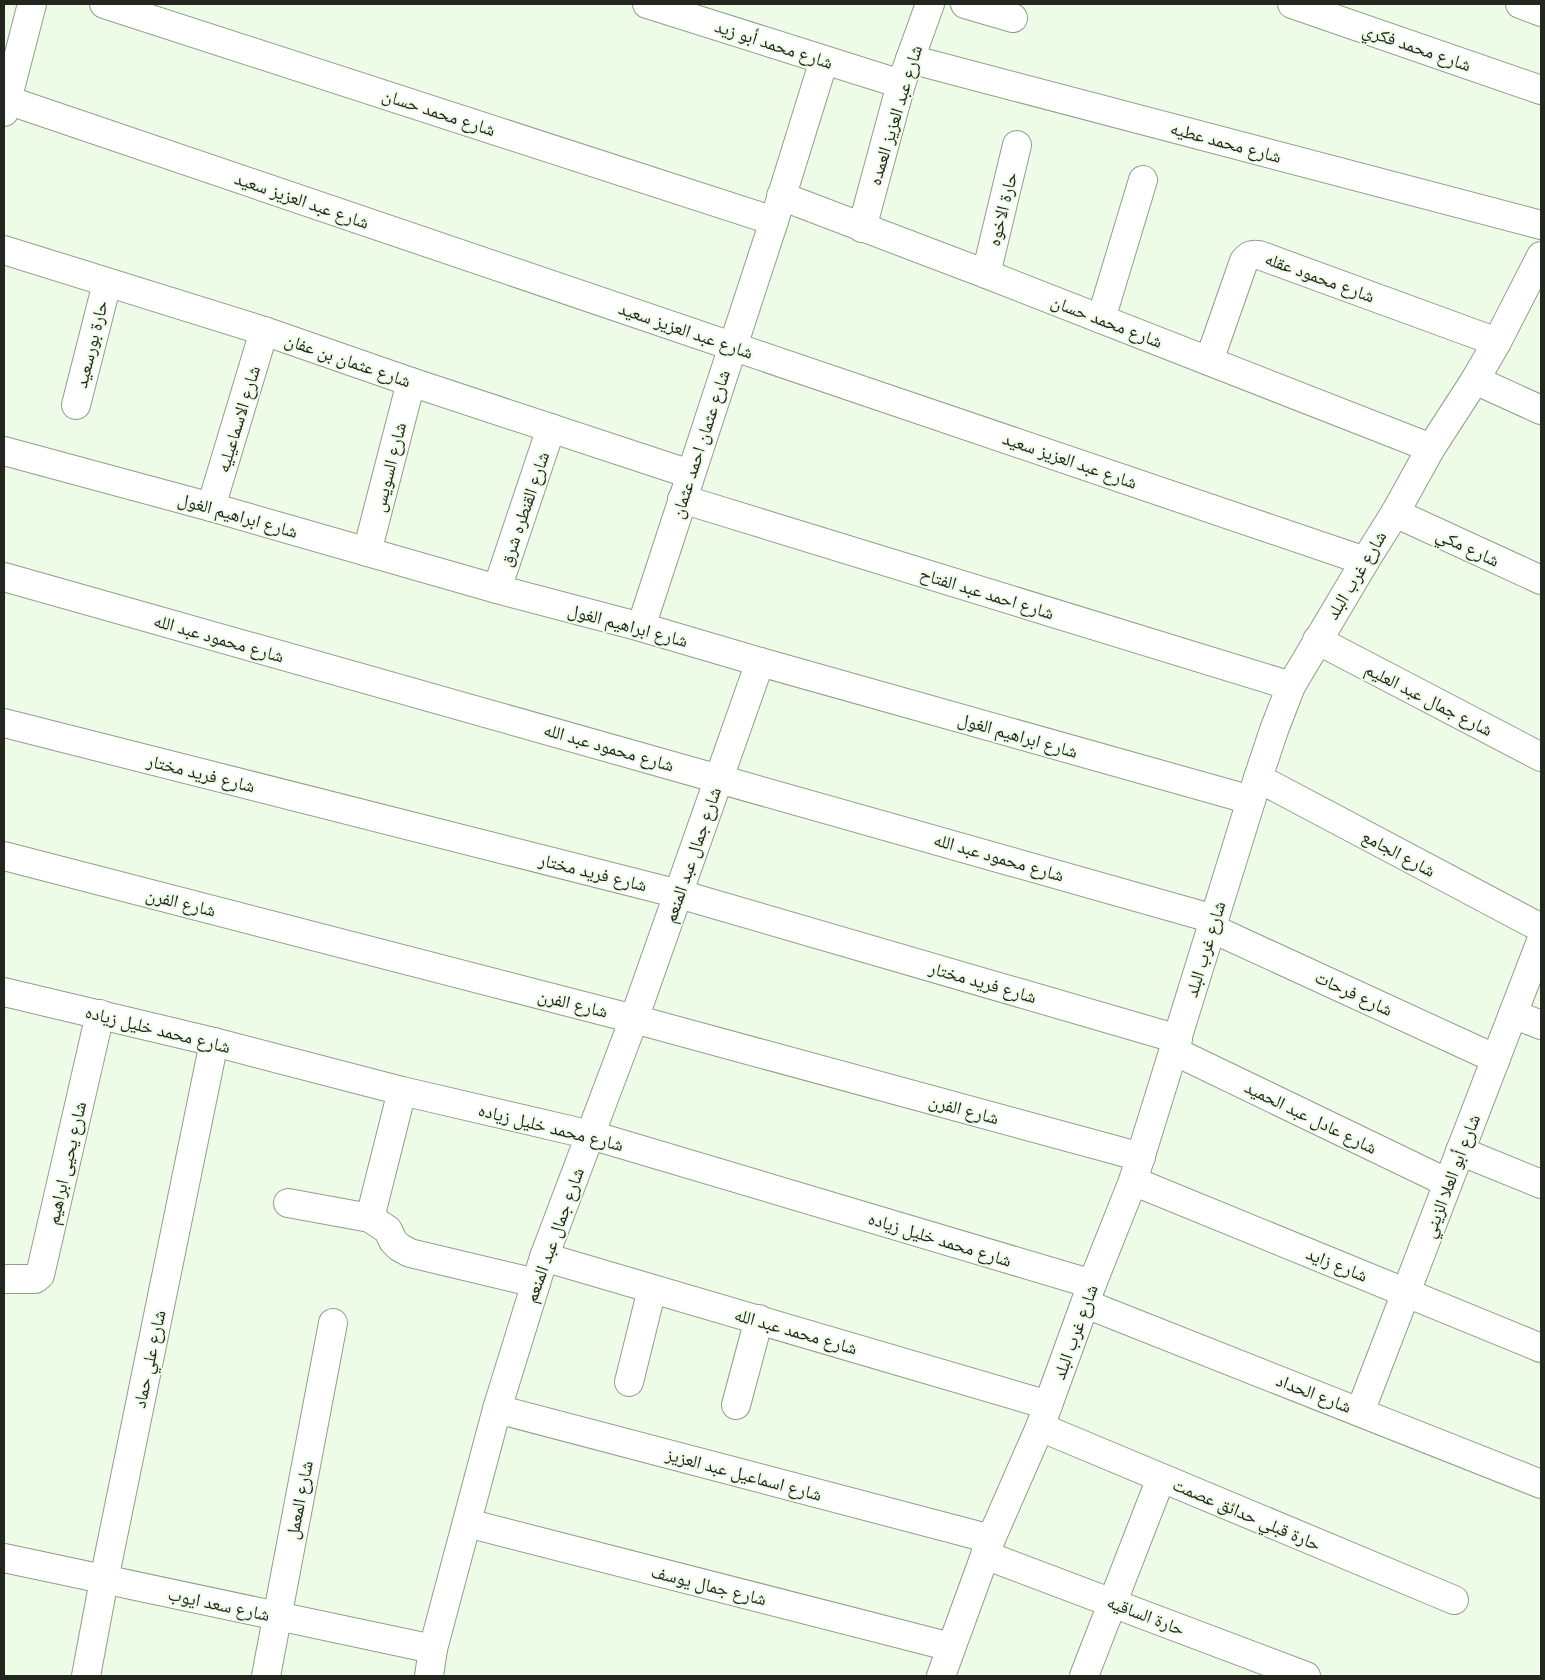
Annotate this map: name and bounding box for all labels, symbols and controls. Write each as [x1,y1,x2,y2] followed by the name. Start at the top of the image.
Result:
[712,15,836,74] street label: شارع محمد أبو زيد
[1359,19,1474,80] street label: شارع محمد فكري
[864,42,927,188] street label: شارع عبد العزيز العمده
[380,84,498,141] street label: شارع محمد حسان
[1168,117,1284,168] street label: شارع محمد عطيه
[232,167,372,234] street label: شارع عبد العزيز سعيد
[983,170,1021,248] street label: حارة الاخوه
[1262,247,1378,307] street label: شارع محمود عقله
[1048,290,1166,353] street label: شارع محمد حسان
[616,297,756,364] street label: شارع عبد العزيز سعيد
[70,298,113,390] street label: حارة بورسعيد
[282,329,414,392] street label: شارع عثمان بن عفان
[212,363,265,475] street label: شارع الاسماعيليه
[666,367,735,521] street label: شارع عثمان احمد عثمان
[368,420,411,514] street label: شارع السويس
[1000,427,1140,494] street label: شارع عبد العزيز سعيد
[495,449,554,569] street label: شارع القنطره شرق
[175,488,300,544] street label: شارع ابراهيم الغول
[1431,523,1503,575] street label: شارع مكي
[1321,527,1391,624] street label: شارع غرب البلد
[917,563,1057,625] street label: شارع احمد عبد الفتاح
[565,599,690,653] street label: شارع ابراهيم الغول
[151,609,286,668] street label: شارع محمود عبد الله
[1361,658,1496,742] street label: شارع جمال عبد العليم
[955,708,1080,764] street label: شارع ابراهيم الغول
[541,718,676,777] street label: شارع محمود عبد الله
[144,749,257,798] street label: شارع فريد مختار
[659,784,727,926] street label: شارع جمال عبد المنعم
[1358,825,1439,883] street label: شارع الجامع
[931,828,1066,887] street label: شارع محمود عبد الله
[536,848,649,897] street label: شارع فريد مختار
[144,883,218,922] street label: شارع الفرن
[1180,898,1231,1000] street label: شارع غرب البلد
[926,956,1039,1008] street label: شارع فريد مختار
[1311,966,1396,1021] street label: شارع فرحات
[536,984,610,1023] street label: شارع الفرن
[83,1001,233,1058] street label: شارع محمد خليل زياده
[1241,1076,1381,1159] street label: شارع عادل عبد الحميد
[926,1090,1001,1129] street label: شارع الفرن
[42,1099,92,1227] street label: شارع يحيى ابراهيم
[476,1099,626,1156] street label: شارع محمد خليل زياده
[1418,1111,1488,1242] street label: شارع أبو العلا الزيني
[520,1165,590,1306] street label: شارع جمال عبد المنعم
[865,1207,1014,1272] street label: شارع محمد خليل زياده
[1303,1242,1371,1287] street label: شارع زايد
[1048,1282,1103,1383] street label: شارع غرب البلد
[732,1303,860,1360] street label: شارع محمد عبد الله
[128,1308,174,1411] street label: شارع علي حماد
[1273,1369,1355,1418] street label: شارع الحداد
[662,1443,824,1506] street label: شارع اسماعيل عبد العزيز
[281,1459,318,1541] street label: شارع المعمل
[1168,1473,1324,1559] street label: حارة قبلي حدائق عصمت
[649,1561,769,1610] street label: شارع جمال يوسف
[166,1583,272,1626] street label: شارع سعد ايوب
[1104,1591,1188,1640] street label: حارة الساقيه

